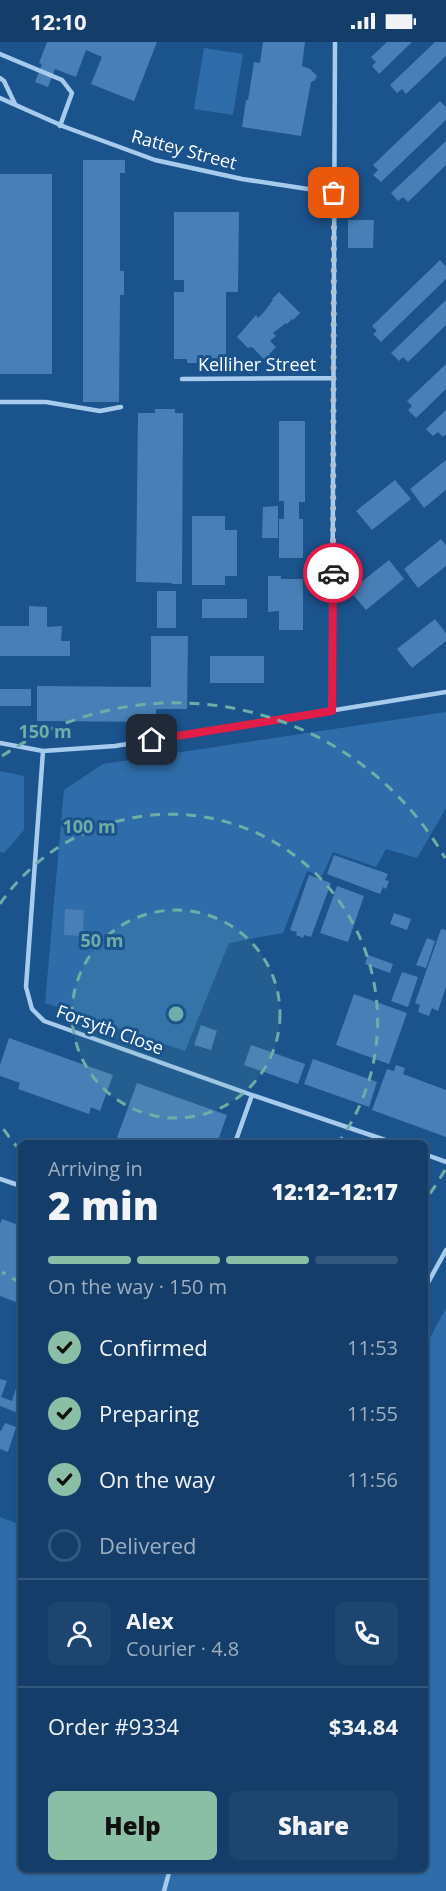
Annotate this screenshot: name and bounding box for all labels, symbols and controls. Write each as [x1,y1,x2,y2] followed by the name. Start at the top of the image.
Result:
[30,6,87,36] text: 12:10
[129,123,240,175] street label: Rattey Street
[308,167,359,218] pin
[317,176,350,209] icon: bag
[198,352,316,376] street label: Kelliher Street
[303,543,363,603] courier
[317,557,350,590] icon: car
[126,714,177,765] pin
[18,719,72,743] text: 150 m
[135,723,168,756] icon: home
[62,814,116,838] text: 100 m
[81,928,123,952] text: 50 m
[53,999,167,1060] street label: Forsyth Close
[166,1004,186,1024] centre of rings
[48,1155,143,1182] text: Arriving in
[271,1176,398,1206] text: 12:12–12:17
[48,1178,159,1231] text: 2 min
[48,1273,227,1300] text: On the way · 150 m
[48,1331,81,1364] icon: check
[99,1332,208,1362] text: Confirmed
[347,1334,398,1361] text: 11:53
[48,1397,81,1430] icon: check
[99,1398,199,1428] text: Preparing
[347,1400,398,1427] text: 11:55
[48,1463,81,1496] icon: check
[99,1464,215,1494] text: On the way
[347,1466,398,1493] text: 11:56
[99,1530,197,1560] text: Delivered
[48,1602,111,1665] button: person
[335,1602,398,1665] button: phone
[126,1605,174,1635] text: Alex
[126,1635,239,1662] text: Courier · 4.8
[48,1711,179,1741] text: Order #9334
[329,1711,398,1741] text: $34.84
[48,1791,217,1860] button: Help
[229,1791,398,1860] button: Share

